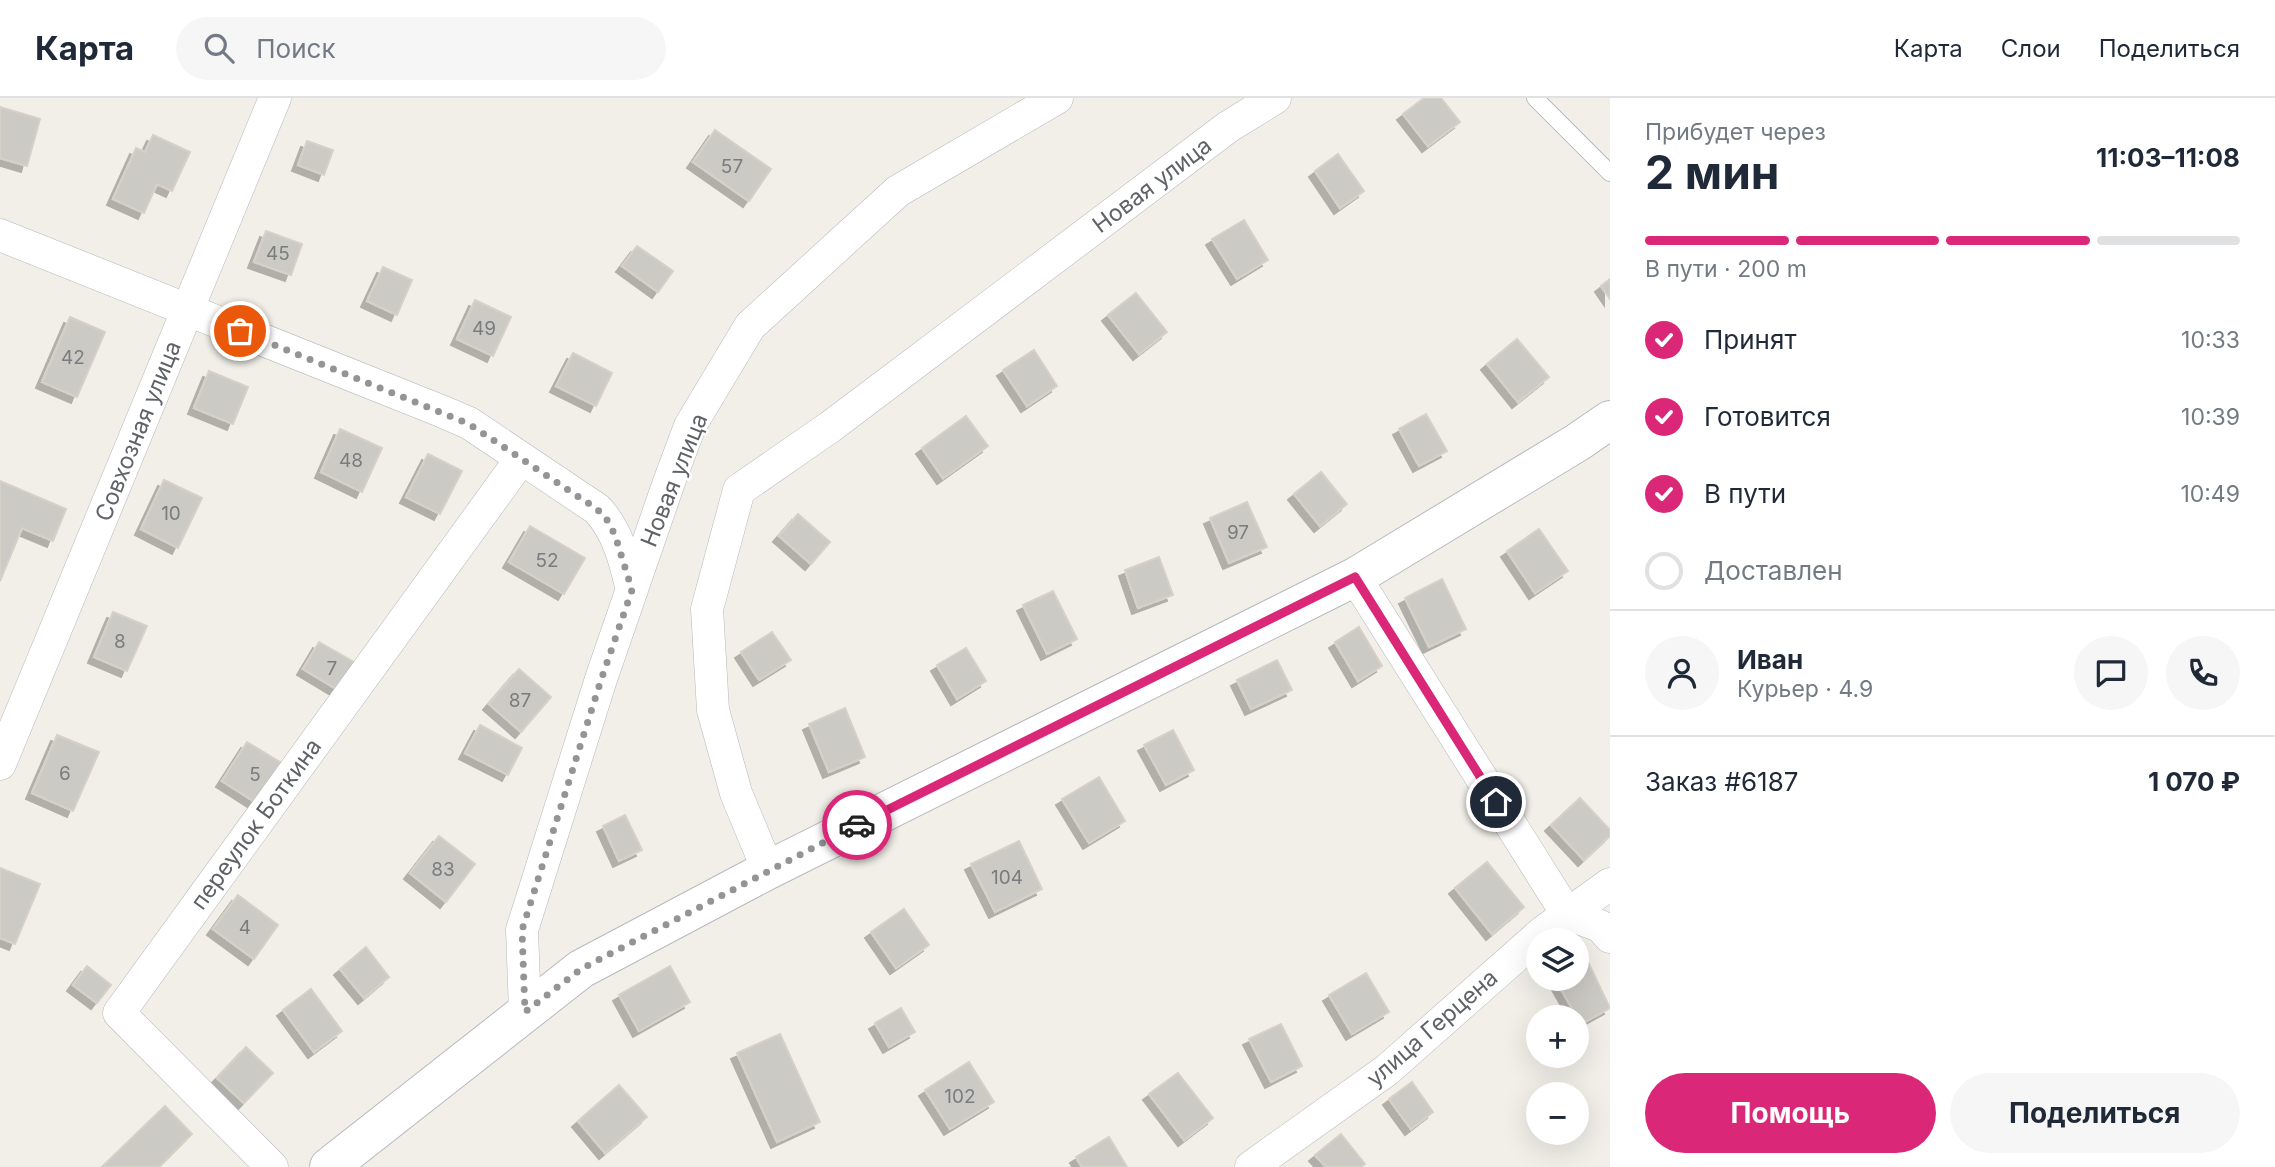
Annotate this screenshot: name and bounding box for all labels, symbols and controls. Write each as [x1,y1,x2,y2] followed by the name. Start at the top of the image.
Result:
[176,17,666,80] search box
[35,28,134,68] text: Карта
[200,29,238,67] icon: search
[256,33,335,64] text: Поиск
[1894,34,1963,63] text: Карта
[2001,34,2061,63] text: Слои
[2099,34,2240,63] text: Поделиться
[1645,118,1826,146] text: Прибудет через
[1087,131,1217,239] street label: Новая улица
[2096,142,2240,173] text: 11:03–11:08
[1645,144,1780,200] text: 2 мин
[721,155,743,178] house number: 57
[266,242,290,265] house number: 45
[1645,255,1807,283] text: В пути · 200 m
[210,301,270,361] pin
[221,312,259,350] icon: bag
[472,317,496,340] house number: 49
[1645,321,1683,359] icon: check
[1704,324,1797,355] text: Принят
[2181,326,2240,354] text: 10:33
[89,337,187,525] street label: Совхозная улица
[61,346,85,369] house number: 42
[1645,398,1683,436] icon: check
[1704,401,1831,432] text: Готовится
[2181,403,2240,431] text: 10:39
[635,409,713,551] street label: Новая улица
[339,449,363,472] house number: 48
[1645,475,1683,513] icon: check
[1704,478,1786,509] text: В пути
[2180,480,2240,508] text: 10:49
[161,502,181,525] house number: 10
[1227,521,1249,544] house number: 97
[535,549,559,572] house number: 52
[1704,555,1843,586] text: Доставлен
[114,630,126,653] house number: 8
[1645,636,1719,710] button: person
[2074,636,2148,710] button: chat
[2166,636,2240,710] button: phone
[1737,644,1803,675] text: Иван
[327,657,337,680] house number: 7
[1737,675,1873,703] text: Курьер · 4.9
[509,689,531,712] house number: 87
[185,733,327,915] street label: переулок Боткина
[59,762,71,785] house number: 6
[249,763,261,786] house number: 5
[1645,766,1798,797] text: Заказ #6187
[2148,766,2240,797] text: 1 070 ₽
[1466,772,1526,832] pin
[1477,783,1515,821] icon: home
[822,790,892,860] courier
[838,806,876,844] icon: car
[431,858,455,881] house number: 83
[991,866,1023,889] house number: 104
[239,916,251,939] house number: 4
[1526,928,1589,1145] map controls
[1526,928,1589,991] button: layers
[1361,963,1503,1093] street label: улица Герцена
[1526,1005,1589,1068] button: +
[1645,1073,1936,1153] button: Помощь
[1950,1073,2240,1153] button: Поделиться
[1526,1082,1589,1145] button: −
[944,1085,976,1108] house number: 102

